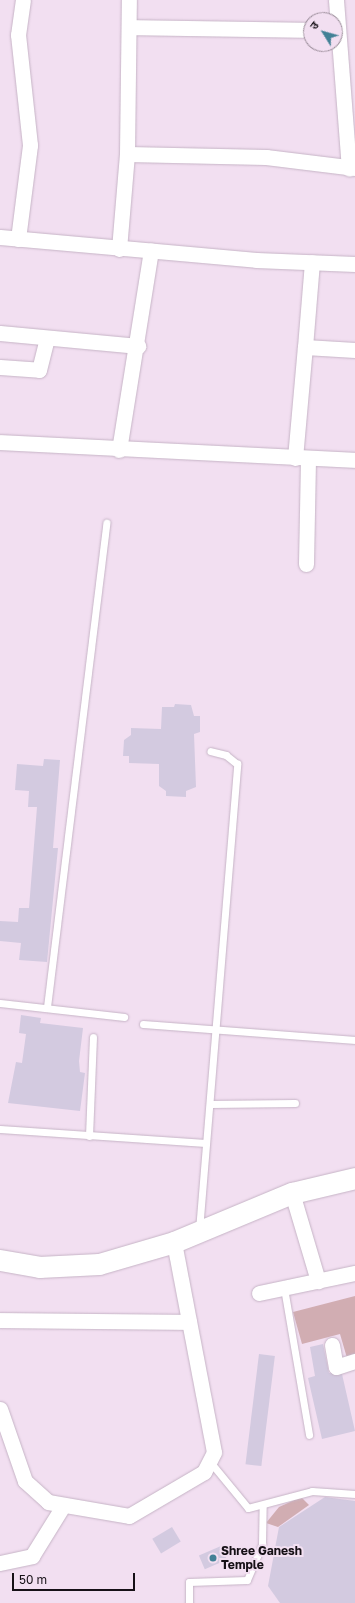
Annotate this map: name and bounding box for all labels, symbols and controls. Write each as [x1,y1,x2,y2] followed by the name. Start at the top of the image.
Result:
[303,12,343,52] north arrow
[307,19,321,32] text: उ
[221,1544,302,1572] place label: Shree Ganesh Temple
[208,1553,218,1563] marker: Shree Ganesh Temple
[14,1565,137,1591] scale bar
[19,1572,47,1587] text: 50 m

